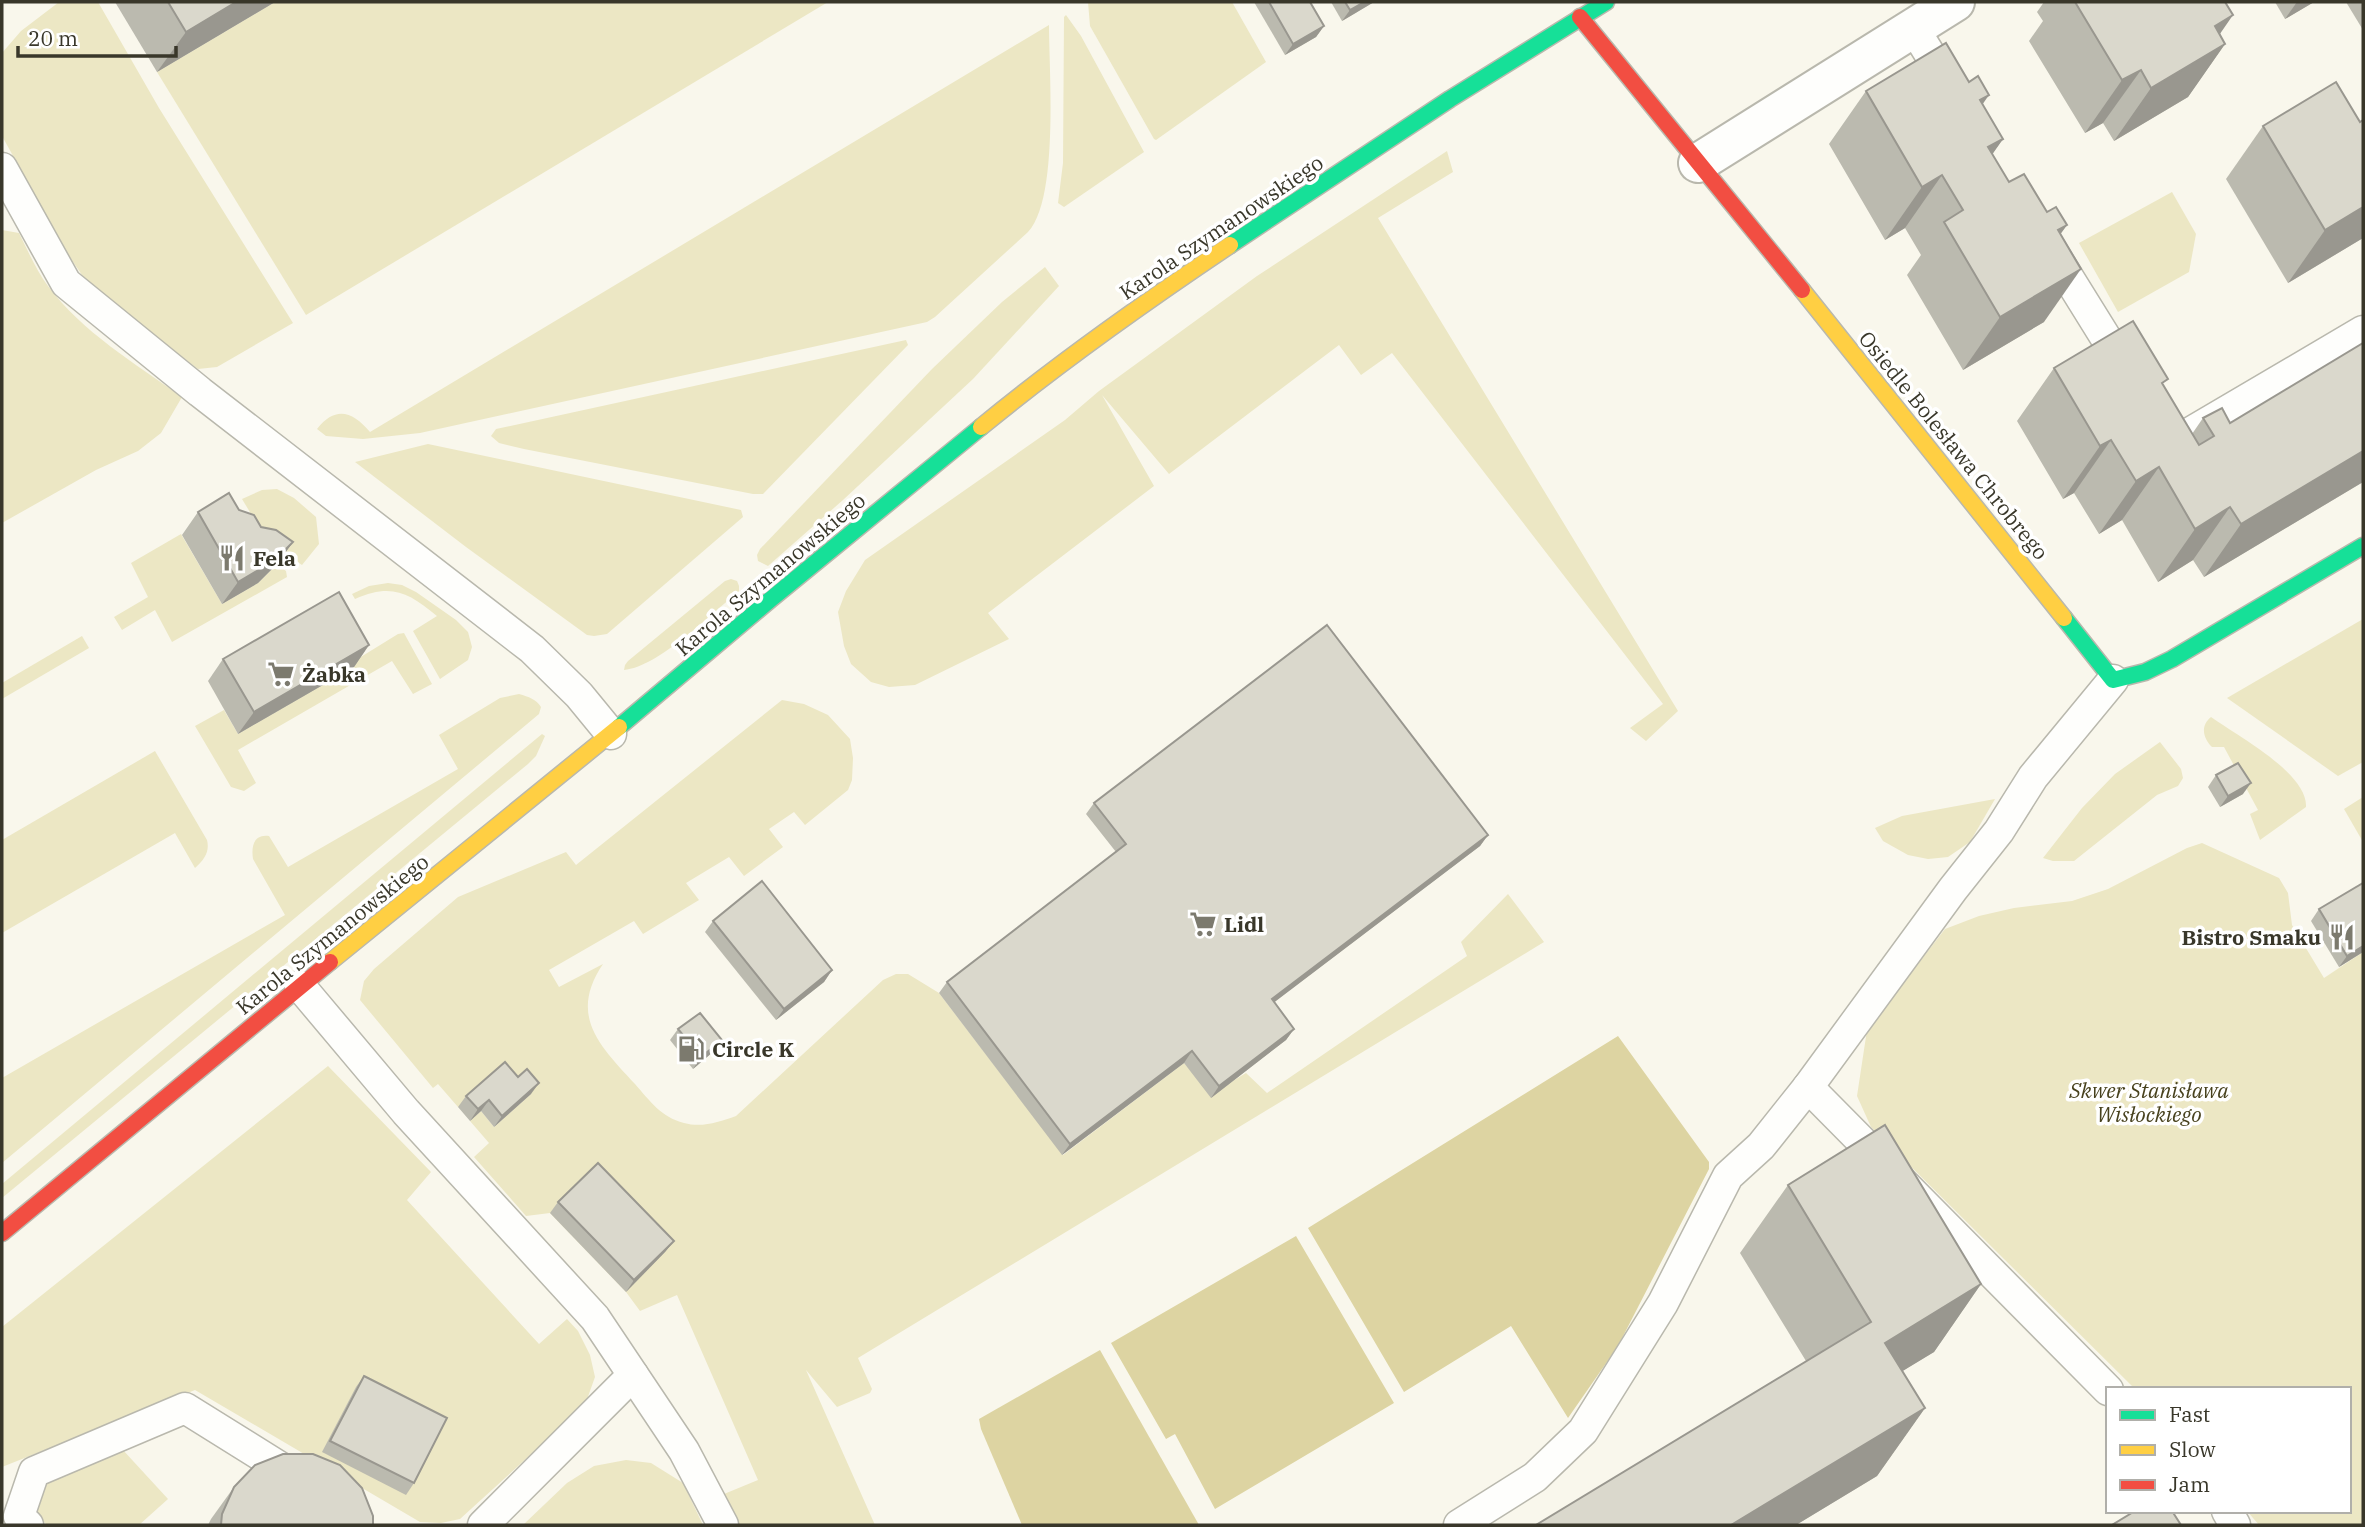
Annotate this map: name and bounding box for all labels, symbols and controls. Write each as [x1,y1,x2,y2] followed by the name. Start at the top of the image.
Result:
[18,14,175,58] scale bar
[28,24,78,52] text: 20 m
[1114,148,1328,306] street label: Karola Szymanowskiego
[1853,325,2055,565] street label: Osiedle Bolesława Chrobrego
[669,486,871,662] street label: Karola Szymanowskiego
[217,543,247,573] restaurant icon: Fela
[253,544,296,572] place label: Fela
[266,659,296,689] supermarket icon: Żabka
[302,660,366,688] place label: Żabka
[230,848,434,1020] street label: Karola Szymanowskiego
[1188,909,1218,939] supermarket icon: Lidl
[1224,910,1264,938] place label: Lidl
[2327,922,2357,952] restaurant icon: Bistro Smaku
[2182,923,2321,951] place label: Bistro Smaku
[676,1034,706,1064] fuel station icon: Circle K
[712,1035,794,1063] place label: Circle K
[2068,1076,2229,1128] park label: Skwer Stanisława Wisłockiego
[2106,1387,2351,1513] legend
[2169,1400,2210,1428] text: Fast
[2169,1435,2216,1463] text: Slow
[2169,1470,2210,1498] text: Jam

